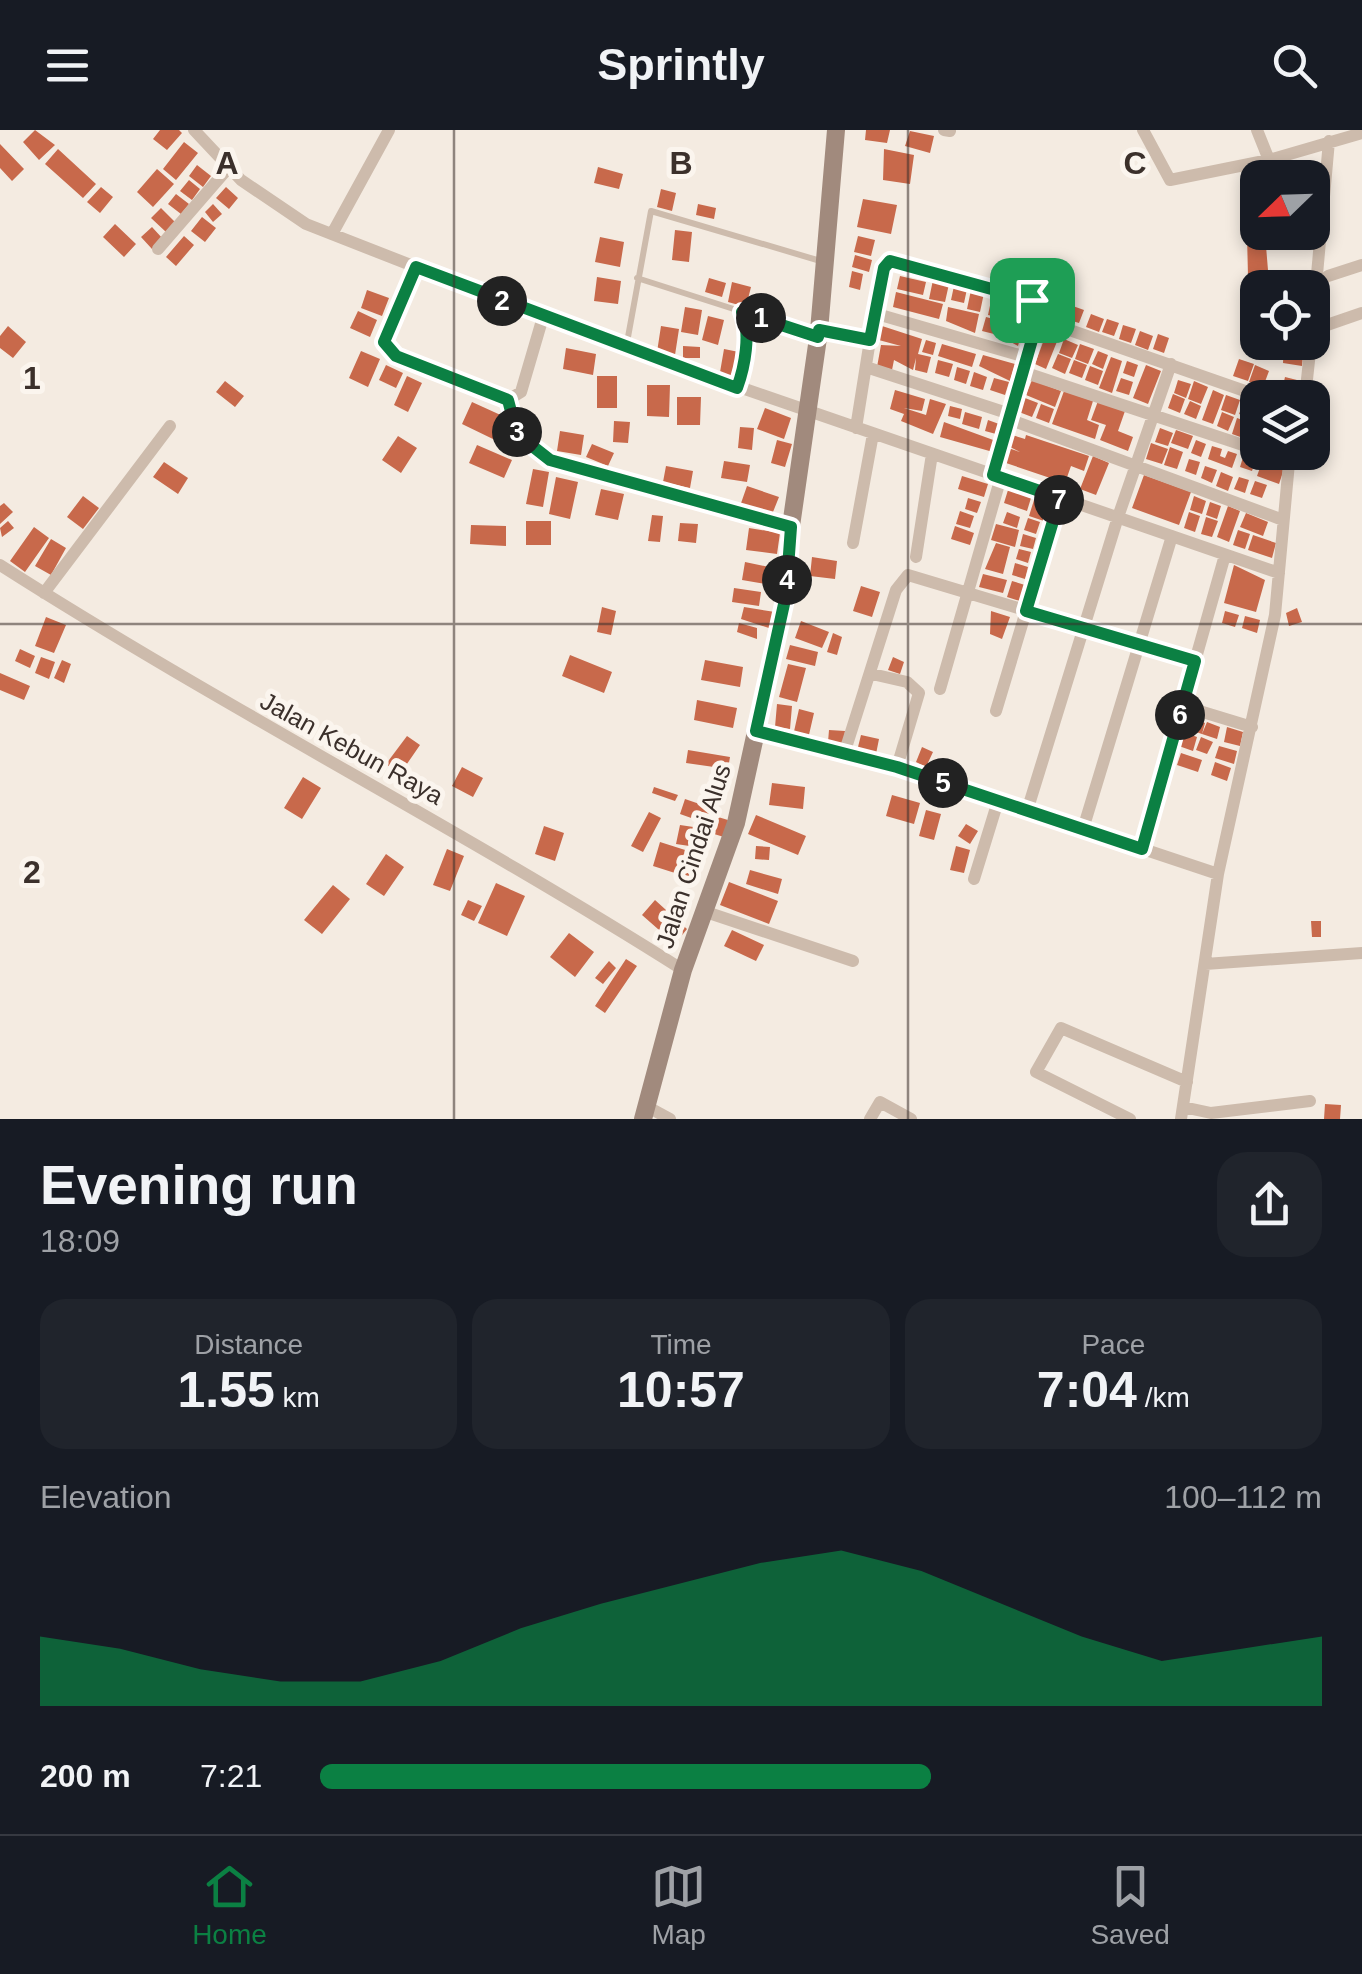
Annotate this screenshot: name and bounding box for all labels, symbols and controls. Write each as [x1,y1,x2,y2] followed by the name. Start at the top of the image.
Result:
[40,38,95,93] icon: menu
[1267,38,1322,93] icon: search
[597,39,765,90] text: Sprintly
[215,145,239,181] text: A
[669,145,693,181] text: B
[1123,145,1147,181] text: C
[1240,160,1330,250] north arrow
[1240,160,1330,470] map controls
[990,258,1075,343] pin
[1240,270,1330,360] button: locate
[1005,273,1060,328] icon: arrive
[477,276,527,326] pin: 2
[494,285,510,316] text: 2
[736,293,786,343] pin: 1
[753,302,769,333] text: 1
[23,360,41,396] text: 1
[1240,380,1330,470] button: layers
[492,407,542,457] pin: 3
[509,416,525,447] text: 3
[1034,475,1084,525] pin: 7
[1051,484,1067,515] text: 7
[762,555,812,605] pin: 4
[779,564,795,595] text: 4
[256,686,448,810] street label: Jalan Kebun Raya
[1155,690,1205,740] pin: 6
[1172,699,1188,730] text: 6
[918,758,968,808] pin: 5
[650,760,736,952] street label: Jalan Cindai Alus
[935,767,951,798] text: 5
[23,854,41,890] text: 2
[1217,1152,1322,1257] button: share
[40,1154,358,1216] text: Evening run
[40,1223,120,1259] text: 18:09
[194,1329,303,1360] text: Distance
[650,1329,712,1360] text: Time
[1081,1329,1145,1360] text: Pace
[177,1362,275,1418] text: 1.55
[617,1362,745,1418] text: 10:57
[1037,1362,1137,1418] text: 7:04
[275,1382,320,1413] text: km
[1137,1382,1190,1413] text: /km
[40,1479,172,1515] text: Elevation
[1164,1479,1322,1515] text: 100–112 m
[40,1758,131,1794] text: 200 m
[200,1758,262,1794] text: 7:21
[192,1859,267,1951] tab: Home
[651,1859,706,1951] tab: Map
[1090,1859,1170,1951] tab: Saved

